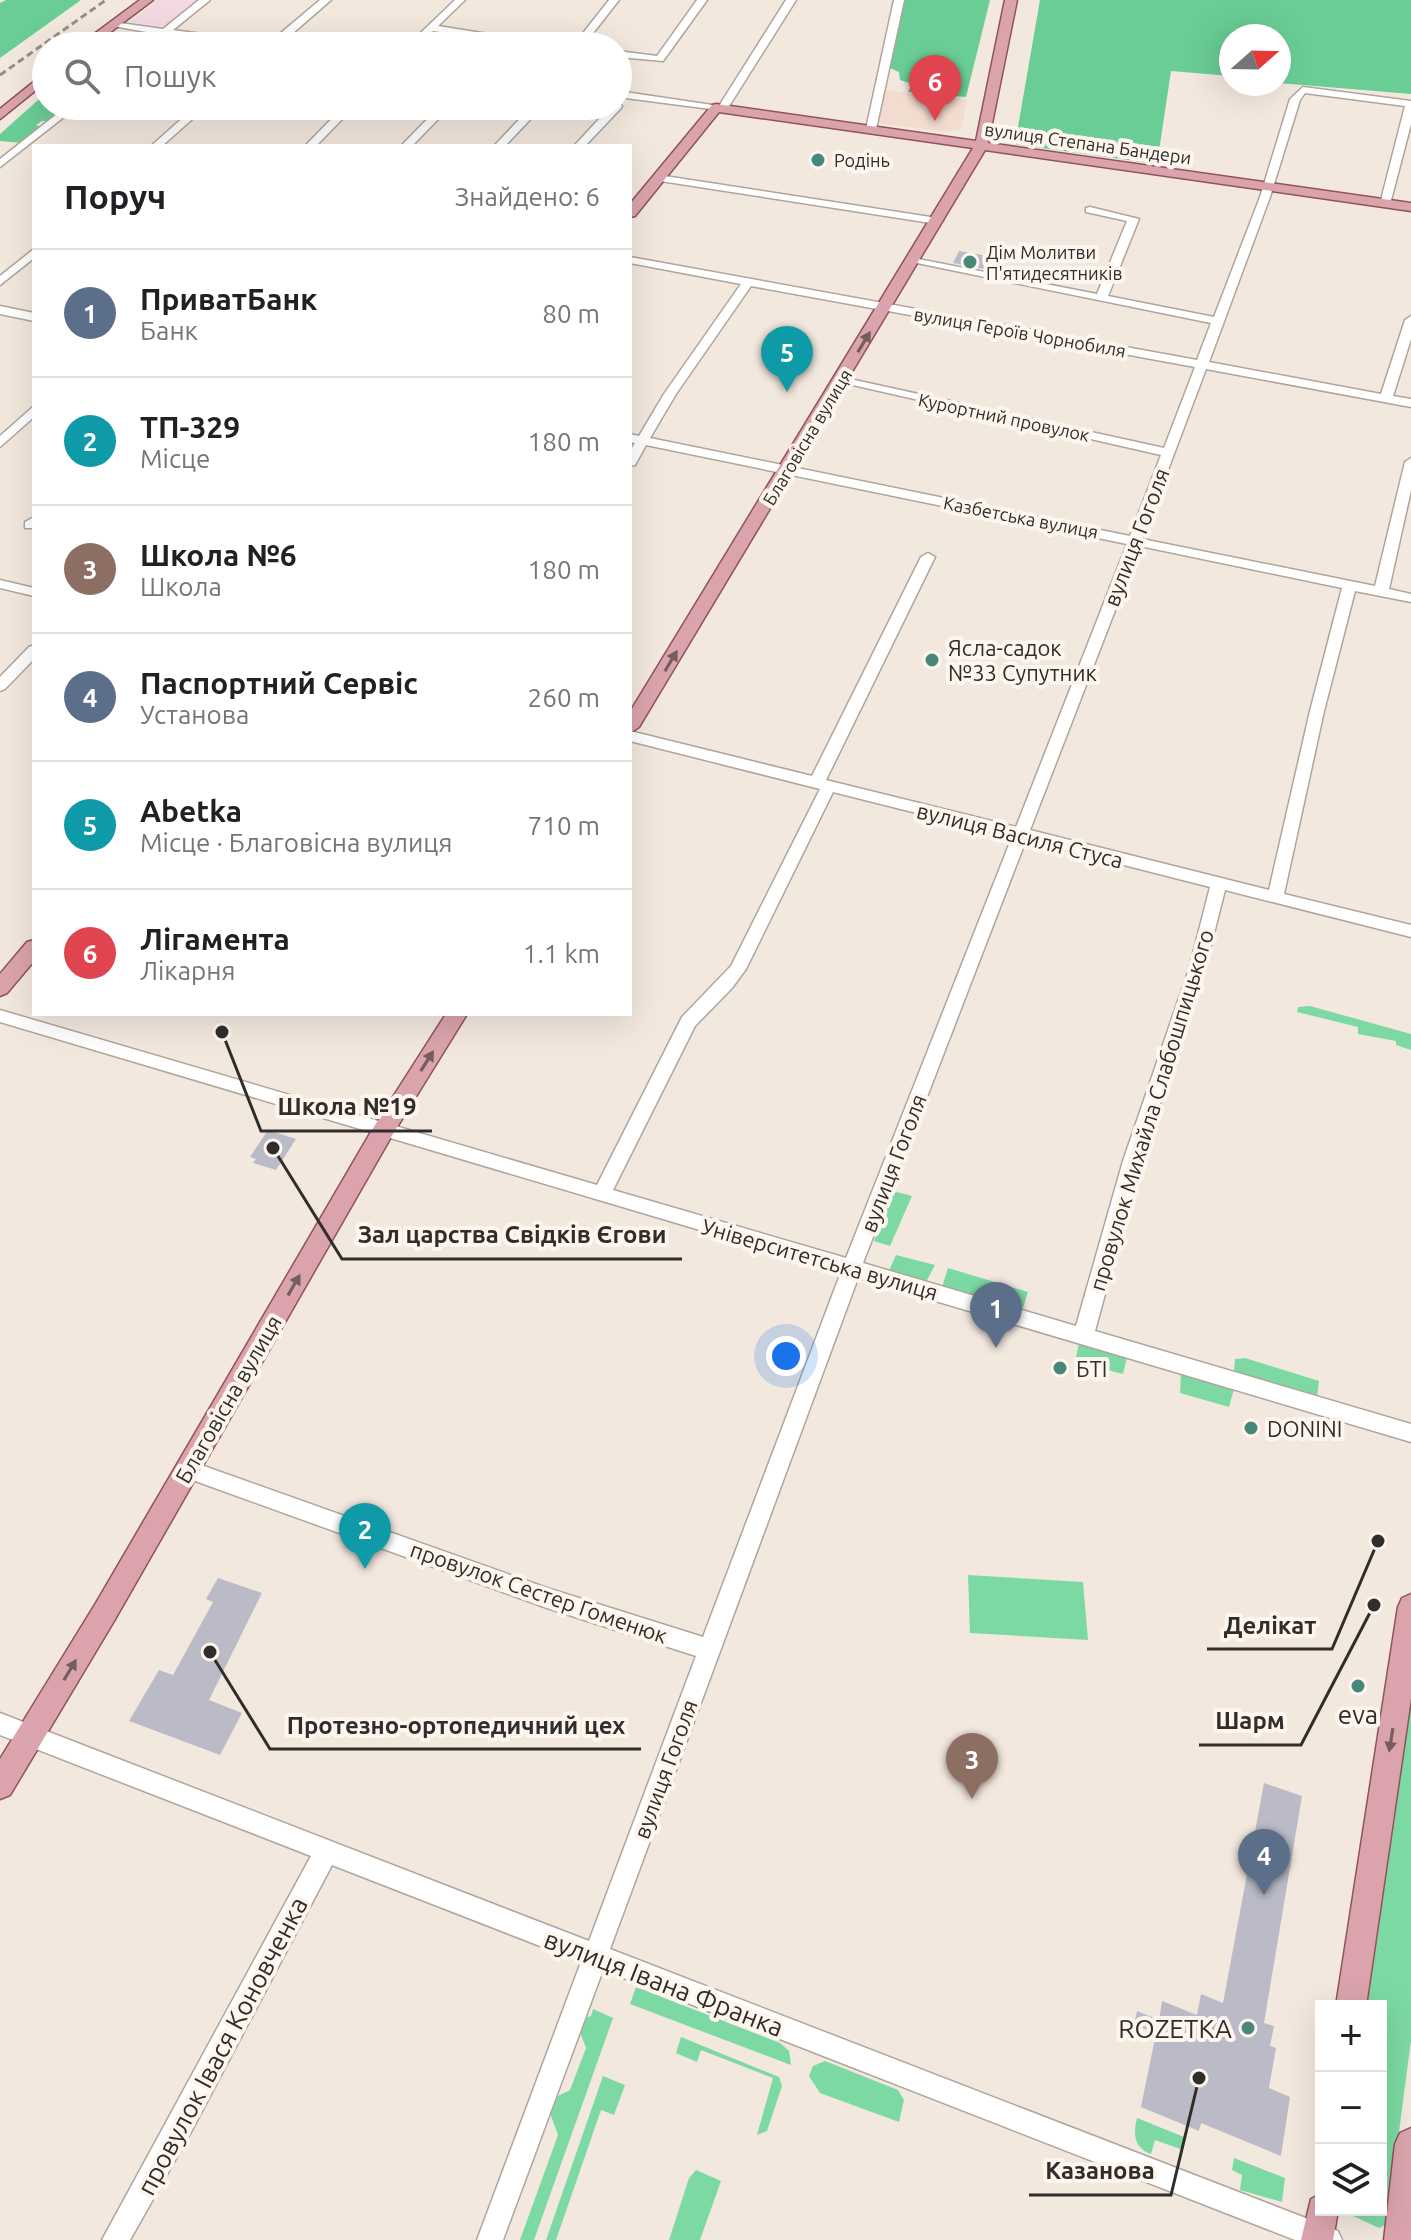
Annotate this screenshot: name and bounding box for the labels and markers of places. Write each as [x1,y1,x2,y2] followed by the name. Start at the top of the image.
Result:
[909,55,961,121] pin: 6
[834,150,890,170] place label: Родінь
[809,151,827,169] marker: Родінь
[986,242,1122,283] place label: Дім Молитви П'ятидесятників
[961,253,979,271] marker: Дім Молитви П'ятидесятників
[761,326,813,392] pin: 5
[948,635,1097,685] place label: Ясла-садок №33 Супутник
[923,651,941,669] marker: Ясла-садок №33 Супутник
[261,1083,432,1131] callout: Школа №19
[342,1211,682,1259] callout: Зал царства Свідків Єгови
[970,1282,1022,1348] pin: 1
[1076,1356,1107,1381] place label: БТІ
[1051,1359,1069,1377] marker: БТІ
[1267,1416,1342,1441] place label: DONINI
[1242,1419,1260,1437] marker: DONINI
[339,1503,391,1569] pin: 2
[1207,1601,1332,1649] callout: Делікат
[1349,1677,1367,1695] marker: eva
[1199,1697,1301,1745] callout: Шарм
[1338,1700,1378,1729] place label: eva
[270,1701,641,1749] callout: Протезно-ортопедичний цех
[946,1733,998,1799] pin: 3
[1238,1829,1290,1895] pin: 4
[1118,2014,1232,2043] place label: ROZETKA
[1239,2019,1257,2037] marker: ROZETKA
[1029,2147,1171,2195] callout: Казанова

